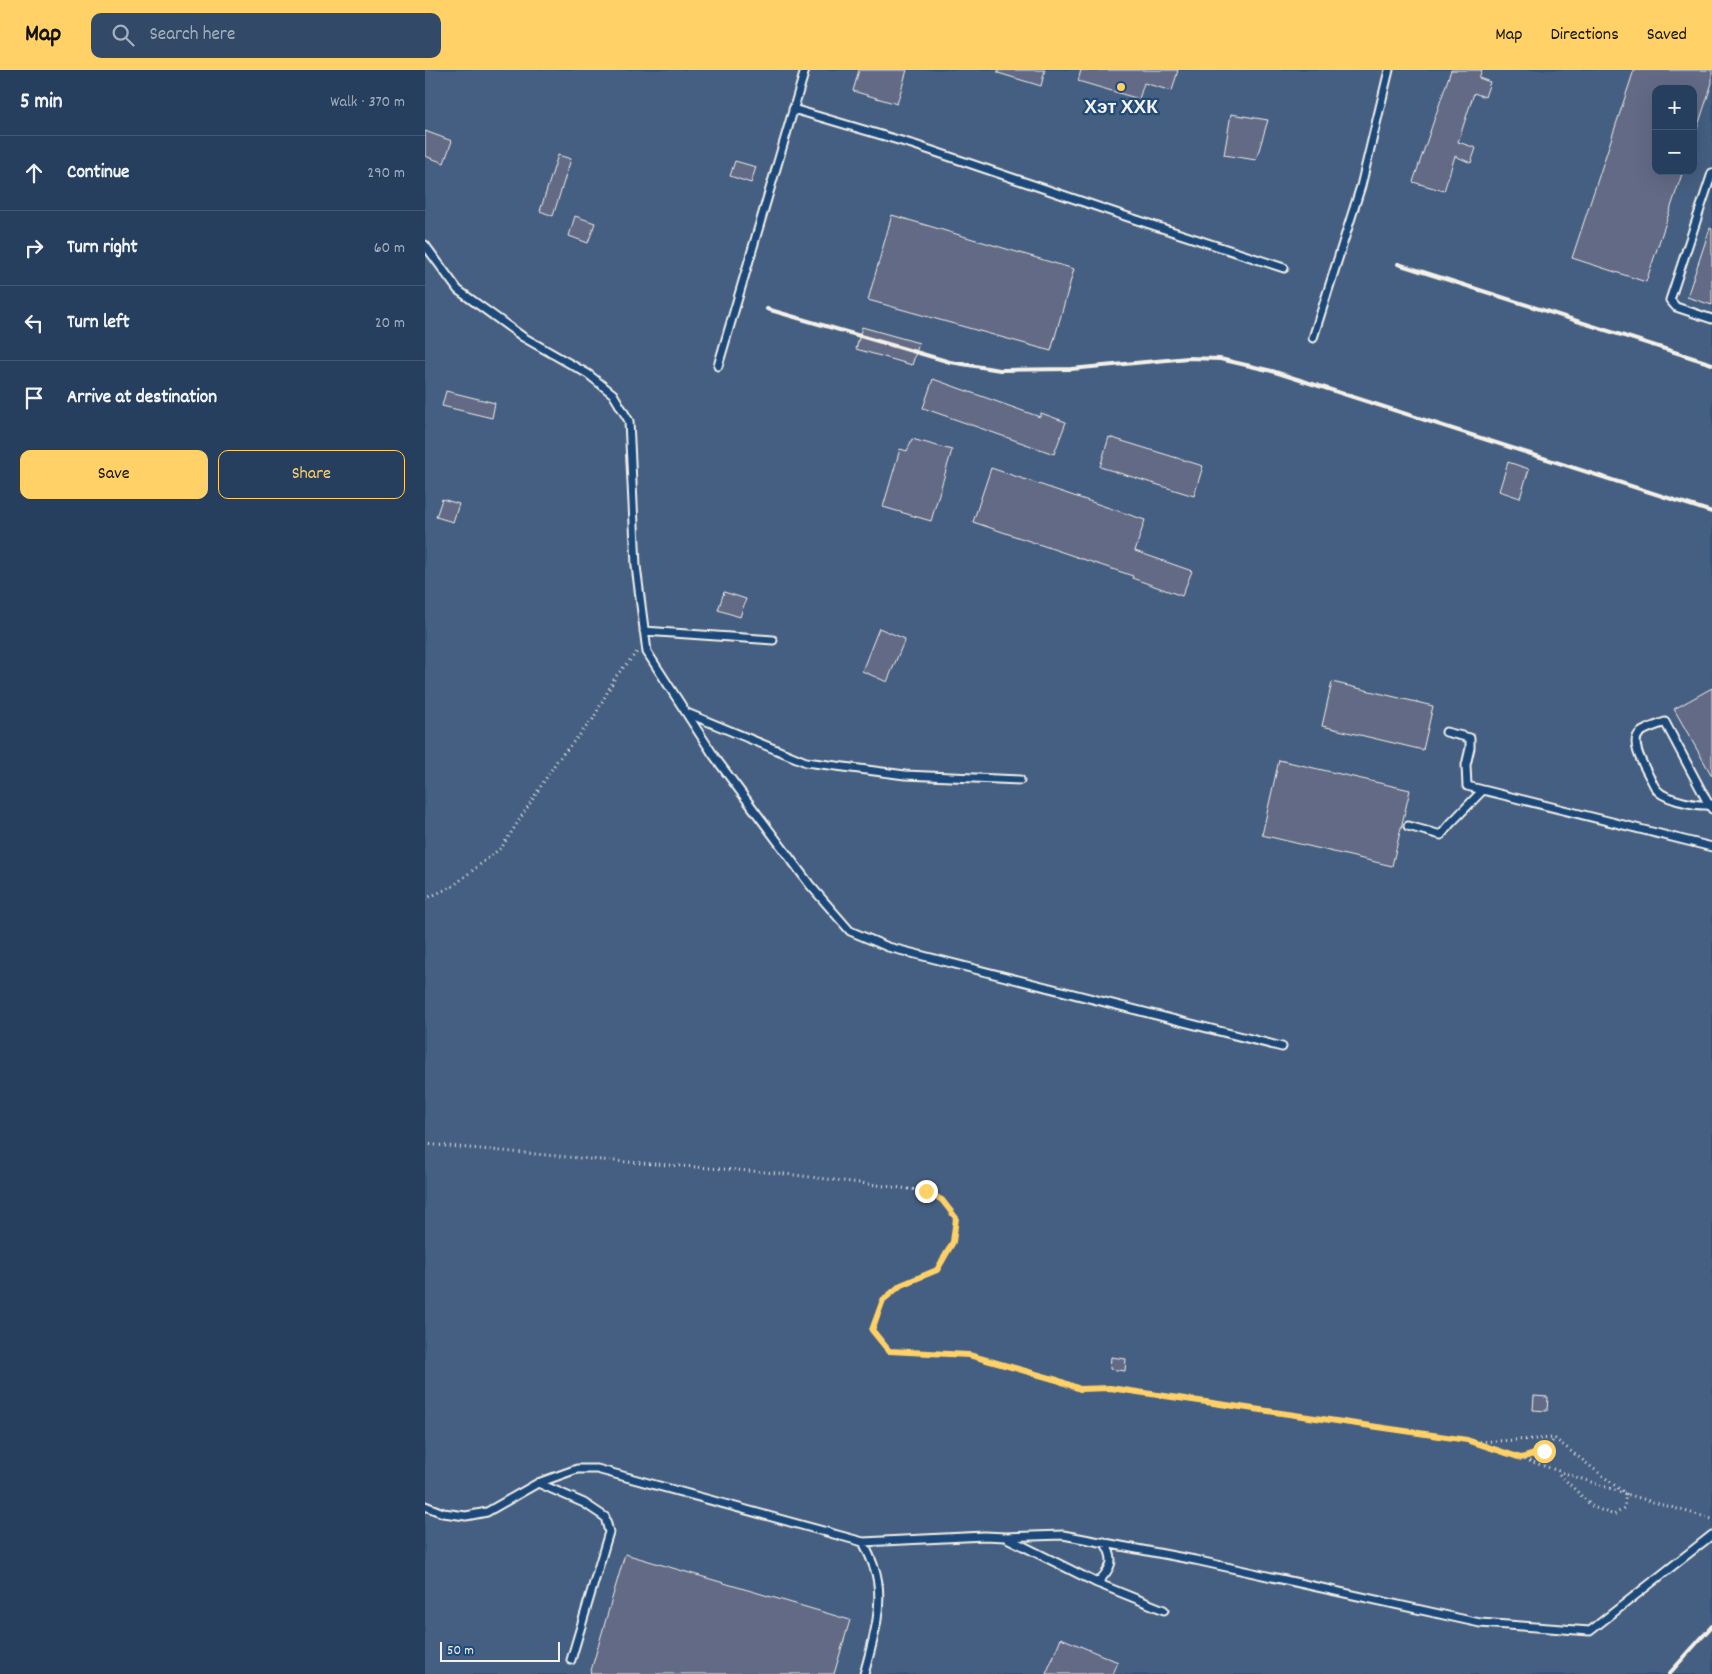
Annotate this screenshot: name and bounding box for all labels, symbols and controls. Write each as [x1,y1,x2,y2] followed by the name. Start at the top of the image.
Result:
[91,13,441,58] search box
[25,18,61,52] text: Map
[109,21,137,49] icon: search
[149,22,235,49] text: Search here
[1495,23,1522,48] text: Map
[1550,23,1619,48] text: Directions
[1647,23,1687,48] text: Saved
[1115,81,1127,93] marker: Хэт ХХК
[1652,85,1697,175] map controls
[1652,85,1697,130] button: +
[20,88,63,118] text: 5 min
[330,91,405,114] text: Walk · 370 m
[1084,96,1158,123] place label: Хэт ХХК
[1652,130,1697,175] button: −
[20,159,48,187] icon: ahead
[67,160,129,187] text: Continue
[367,162,405,185] text: 290 m
[20,234,48,262] icon: right
[67,235,138,262] text: Turn right
[374,237,405,260] text: 60 m
[20,309,48,337] icon: left
[67,310,130,337] text: Turn left
[375,312,405,335] text: 20 m
[20,384,48,412] icon: arrive
[67,385,217,412] text: Arrive at destination
[20,450,208,499] button: Save
[218,450,405,499] button: Share
[915,1180,938,1203] route end
[1533,1440,1556,1463] route start
[440,1639,560,1662] scale bar
[447,1641,474,1661] text: 50 m

